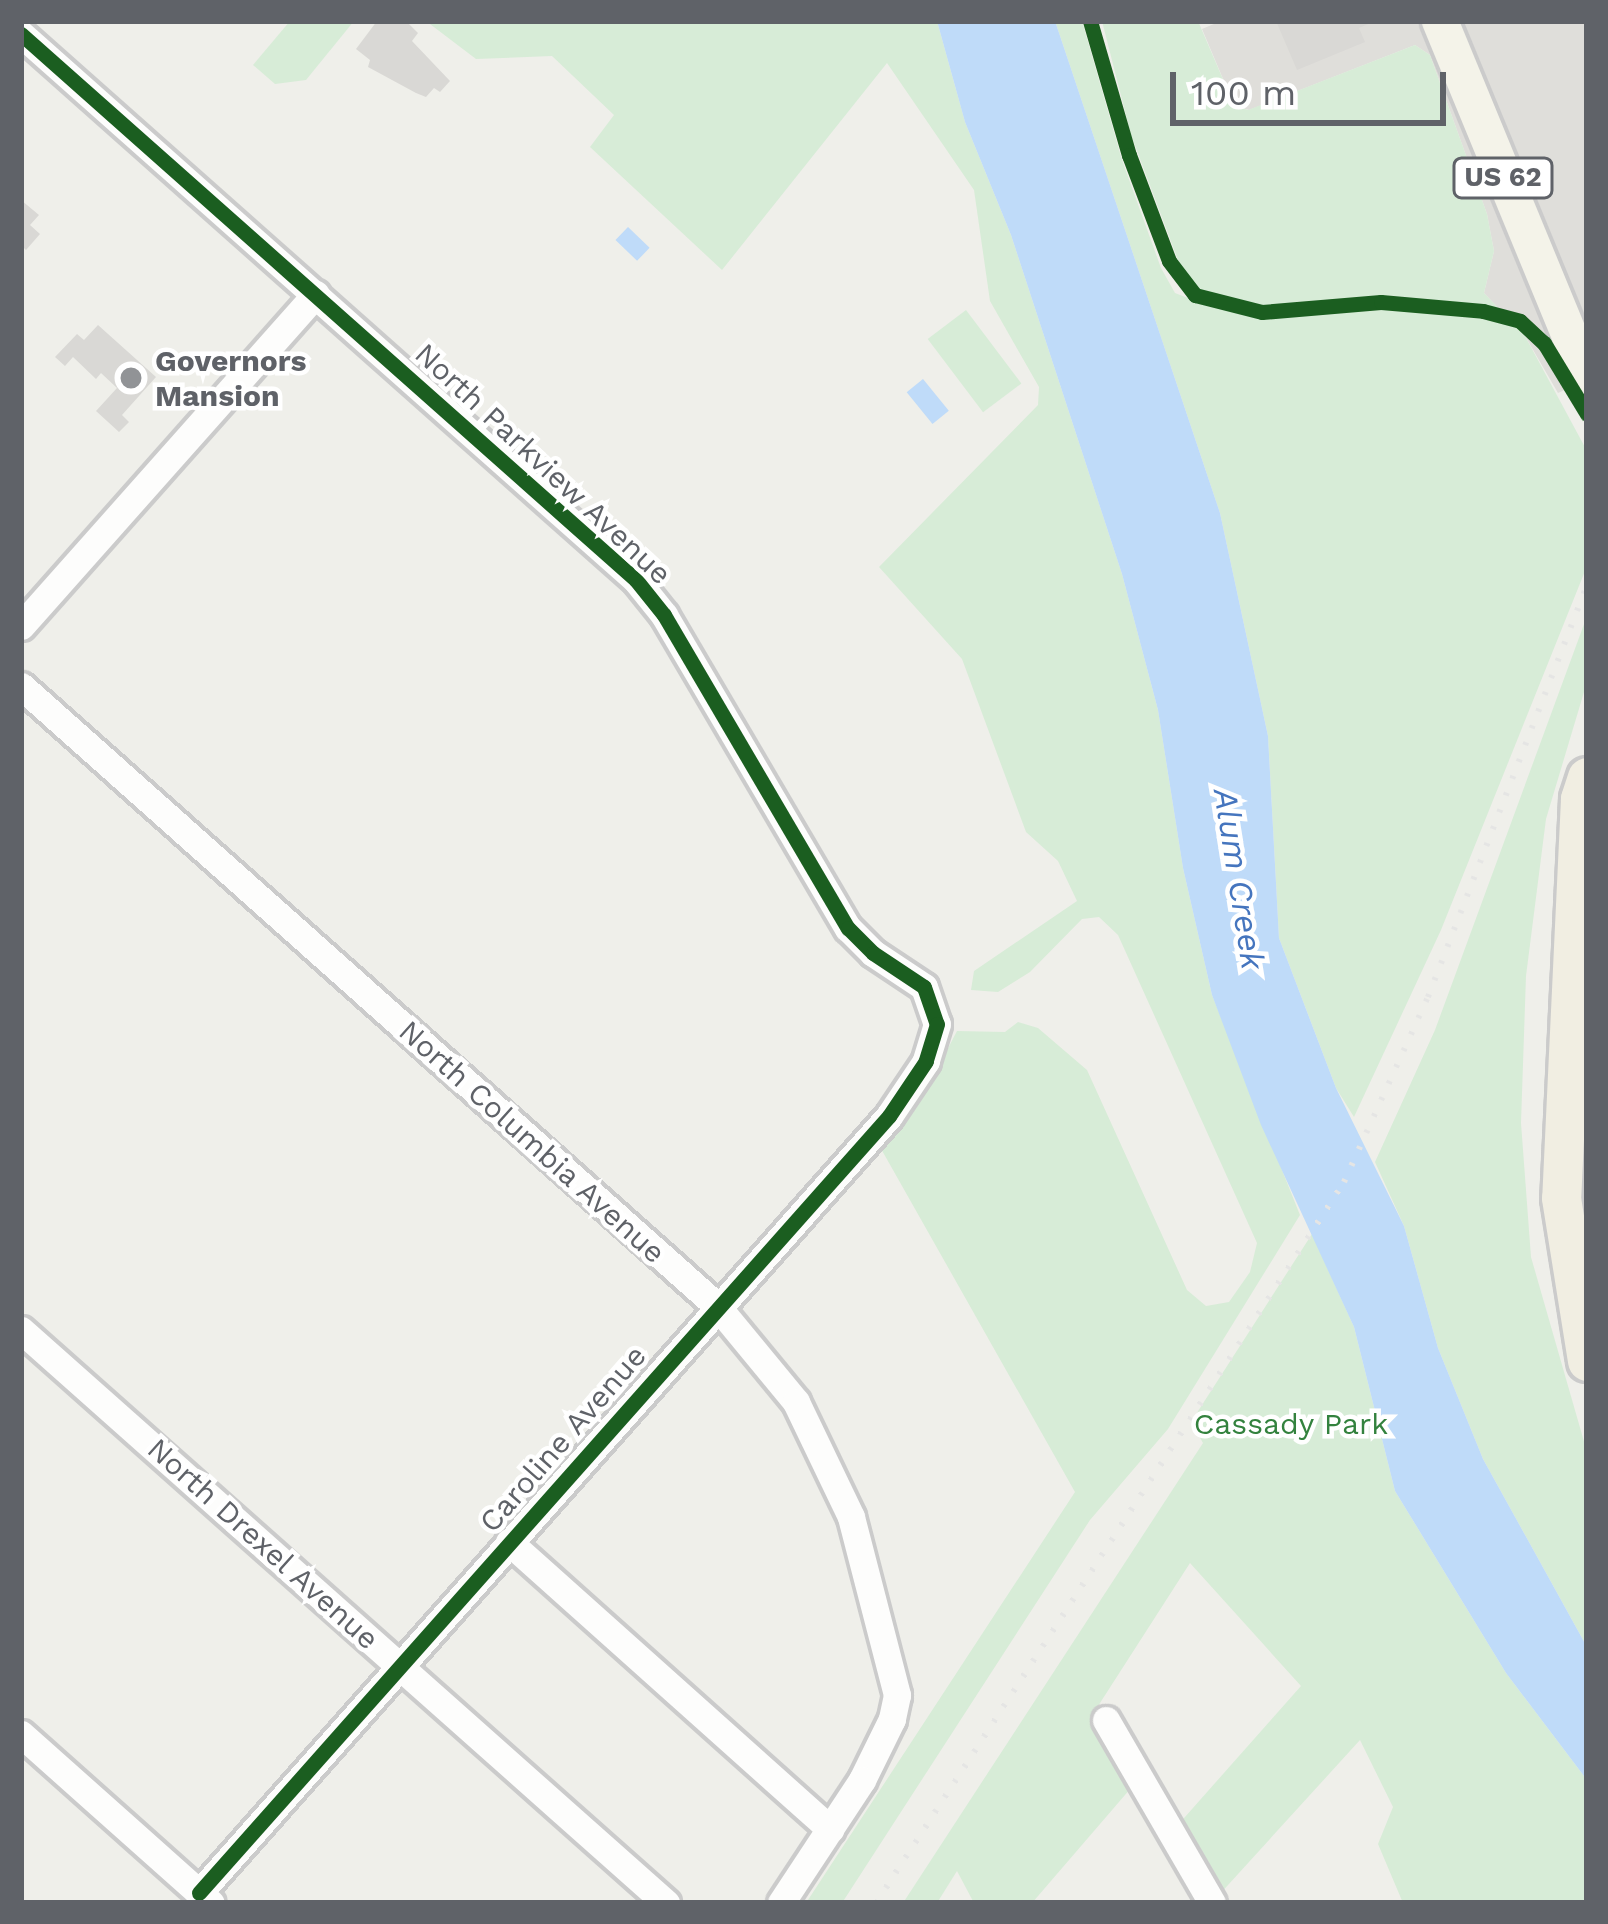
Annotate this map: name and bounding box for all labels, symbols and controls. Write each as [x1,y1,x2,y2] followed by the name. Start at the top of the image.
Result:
[1176,48,1452,122] scale bar
[1191,72,1296,114] text: 100 m
[1452,157,1554,199] road number: US 62
[407,335,679,593] street label: North Parkview Avenue
[155,343,306,413] place label: Governors Mansion
[118,365,144,391] marker: Governors Mansion
[1205,786,1273,972] water label: Alum Creek
[391,1012,673,1272] street label: North Columbia Avenue
[472,1338,654,1540] street label: Caroline Avenue
[1193,1406,1389,1442] park label: Cassady Park
[139,1430,387,1658] street label: North Drexel Avenue

